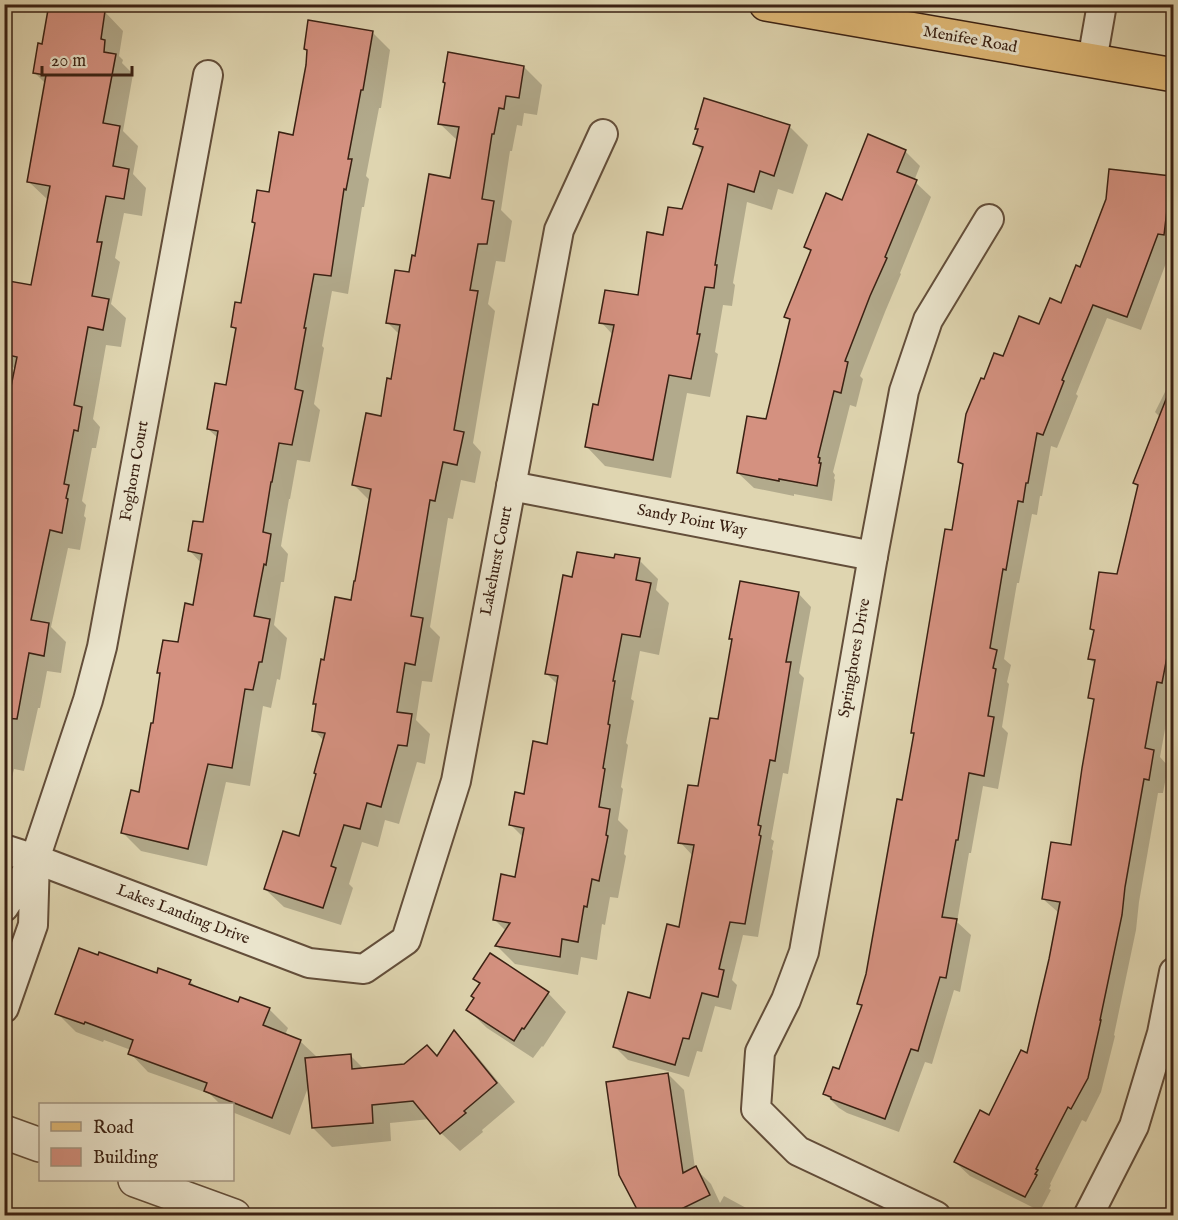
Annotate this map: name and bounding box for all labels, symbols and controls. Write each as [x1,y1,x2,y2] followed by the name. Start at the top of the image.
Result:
[921,22,1019,58] street label: Menifee Road
[42,39,132,77] scale bar
[51,50,86,73] text: 20 m
[116,419,154,523] street label: Foghorn Court
[635,501,749,541] street label: Sandy Point Way
[477,504,517,617] street label: Lakehurst Court
[835,597,875,719] street label: Springhores Drive
[114,880,252,950] street label: Lakes Landing Drive
[39,1103,234,1181] legend
[93,1117,134,1140] text: Road
[93,1147,158,1170] text: Building

